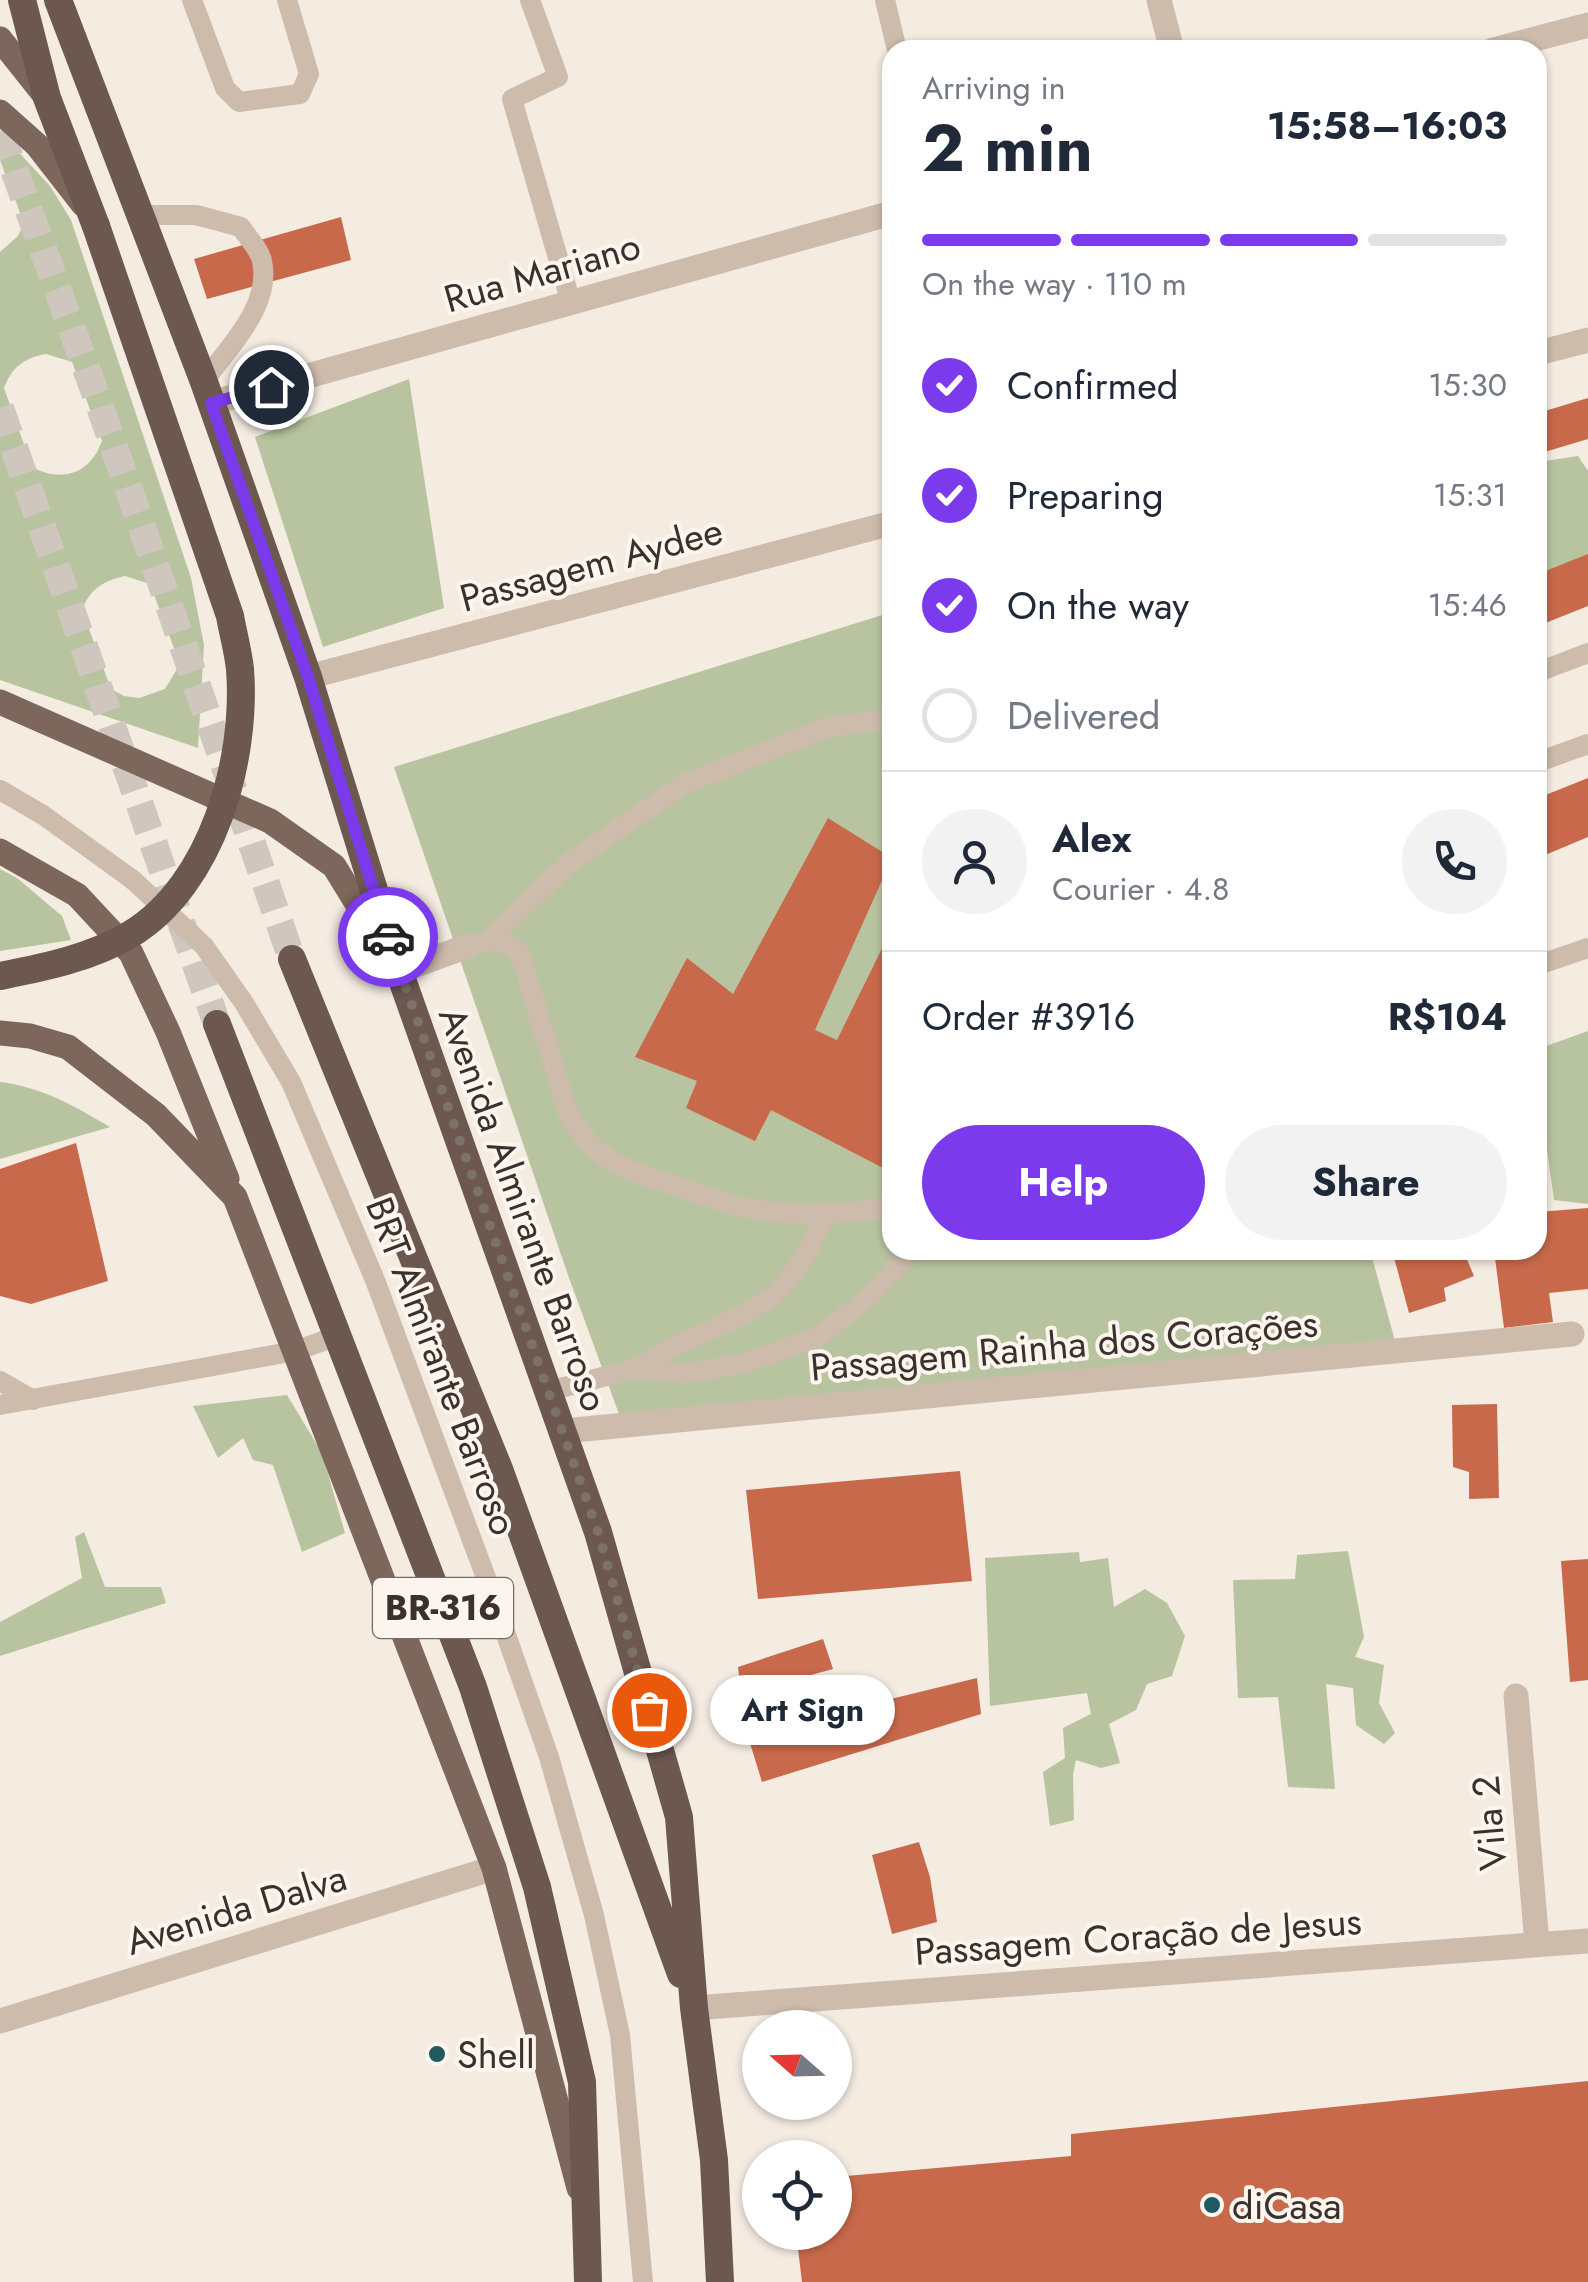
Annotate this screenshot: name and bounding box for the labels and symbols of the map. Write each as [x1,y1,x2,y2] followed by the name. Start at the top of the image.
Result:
[437,218,647,326] street label: Rua Mariano
[229,345,314,430] pin
[454,503,728,625] street label: Passagem Aydee
[338,887,438,987] courier
[425,999,623,1419] street label: Avenida Almirante Barroso
[352,1189,532,1543] street label: BRT Almirante Barroso
[808,1295,1320,1395] street label: Passagem Rainha dos Corações
[373,1578,513,1638] road number: BR-316
[607,1668,692,1753] pin
[709,1675,894,1745] callout: Art Sign
[1457,1773,1521,1873] street label: Vila 2
[119,1849,353,1969] street label: Avenida Dalva
[913,1893,1363,1979] street label: Passagem Coração de Jesus
[742,2010,852,2120] north arrow
[457,2027,535,2082] place label: Shell
[426,2043,448,2065] marker: Shell
[1232,2178,1341,2233] place label: diCasa
[1201,2194,1223,2216] marker: diCasa

